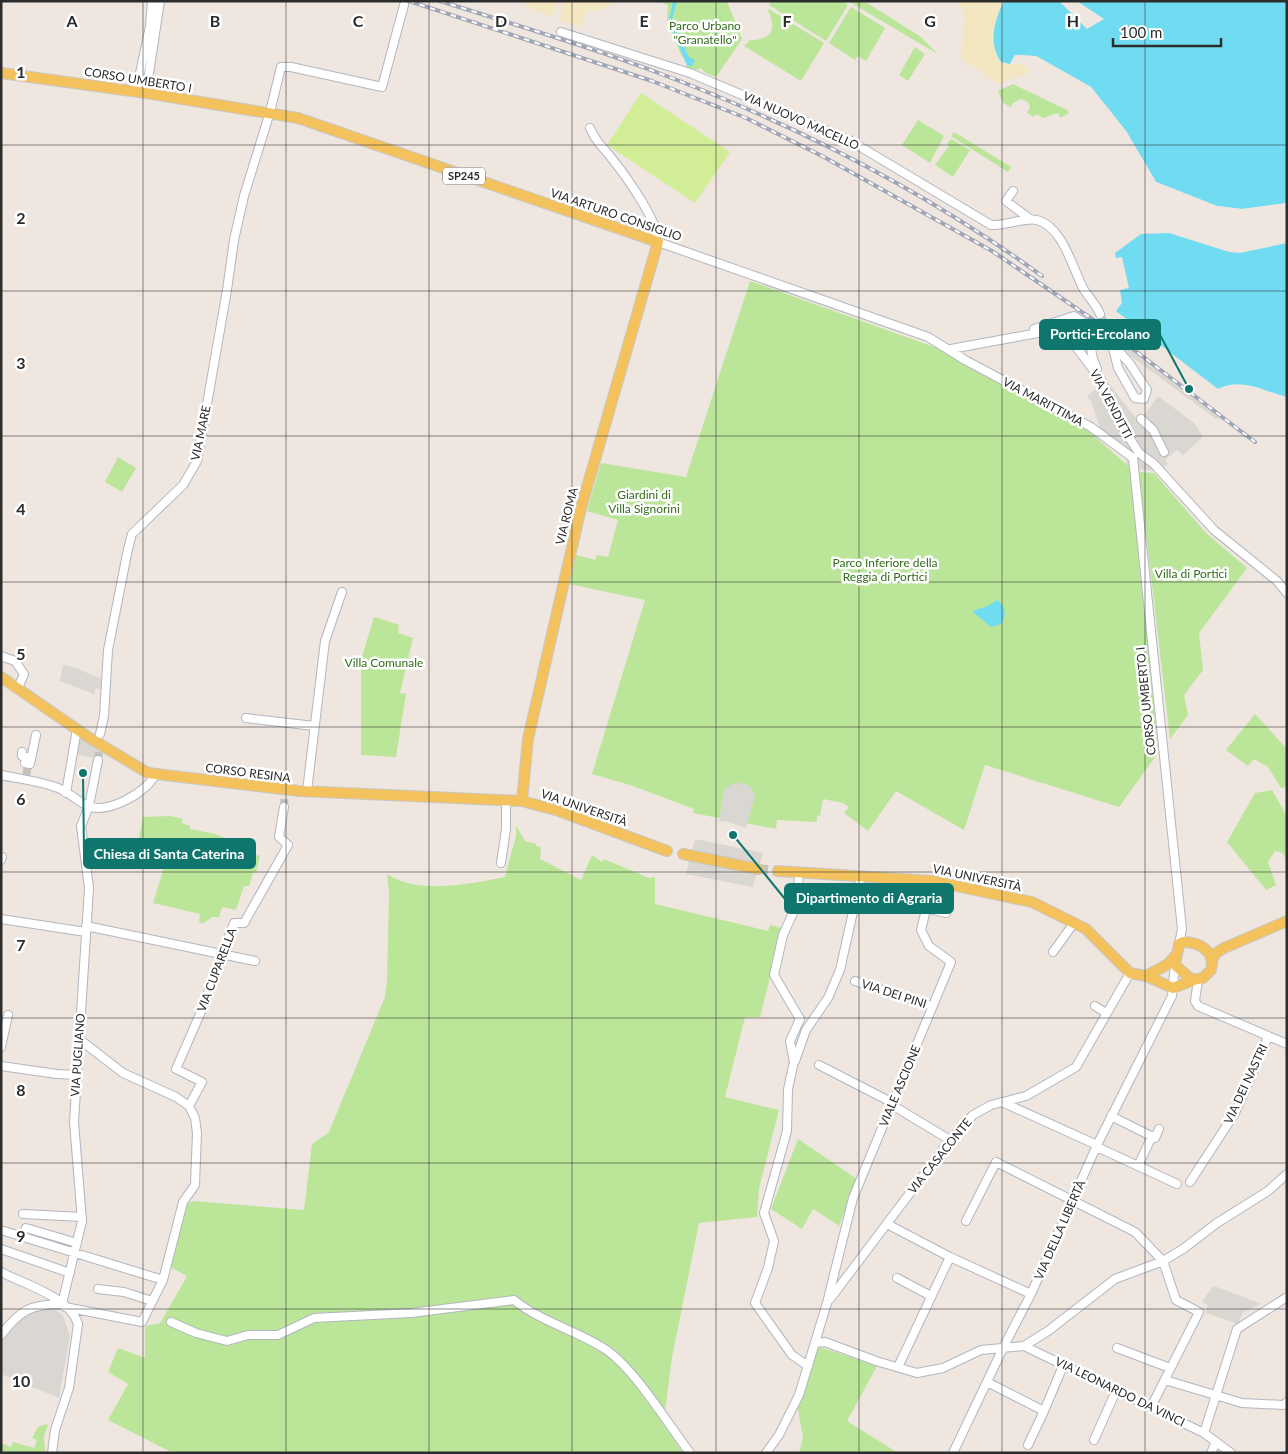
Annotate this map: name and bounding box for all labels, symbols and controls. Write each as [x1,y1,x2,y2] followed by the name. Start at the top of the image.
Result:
[65,11,78,30] text: A
[210,11,220,30] text: B
[353,11,364,30] text: C
[495,11,507,30] text: D
[639,11,649,30] text: E
[782,11,792,30] text: F
[924,11,936,30] text: G
[1067,11,1079,30] text: H
[1113,15,1220,47] scale bar
[669,18,741,47] park label: Parco Urbano "Granatello"
[1120,23,1162,41] text: 100 m
[16,62,26,81] text: 1
[83,64,193,95] street label: CORSO UMBERTO I
[741,88,862,153] street label: VIA NUOVO MACELLO
[443,168,485,185] road number: SP245
[549,185,684,244] street label: VIA ARTURO CONSIGLIO
[16,208,26,227] text: 2
[1040,320,1160,349] callout: Portici-Ercolano
[1050,325,1150,342] text: Portici-Ercolano
[16,353,26,372] text: 3
[1087,367,1136,441] street label: VIA VENDITTI
[1000,374,1087,430] street label: VIA MARITTIMA
[187,404,214,462] street label: VIA MARE
[552,485,581,546] street label: VIA ROMA
[608,487,680,516] park label: Giardini di Villa Signorini
[16,499,26,518] text: 4
[832,555,938,584] park label: Parco Inferiore della Reggia di Portici
[1155,566,1227,581] park label: Villa di Portici
[16,644,26,663] text: 5
[1132,646,1159,756] street label: CORSO UMBERTO I
[345,655,423,670] park label: Villa Comunale
[205,760,292,785] street label: CORSO RESINA
[539,786,630,830] street label: VIA UNIVERSITÀ
[16,789,26,808] text: 6
[84,839,255,868] callout: Chiesa di Santa Caterina
[94,845,244,862] text: Chiesa di Santa Caterina
[931,861,1024,894] street label: VIA UNIVERSITÀ
[785,884,953,913] callout: Dipartimento di Agraria
[796,889,942,906] text: Dipartimento di Agraria
[194,925,240,1014] street label: VIA CUPARELLA
[16,935,26,954] text: 7
[860,976,929,1011] street label: VIA DEI PINI
[67,1012,88,1097] street label: VIA PUGLIANO
[1220,1041,1271,1126] street label: VIA DEI NASTRI
[876,1043,923,1129] street label: VIALE ASCIONE
[16,1080,26,1099] text: 8
[904,1115,975,1197] street label: VIA CASACONTE
[1031,1177,1089,1282] street label: VIA DELLA LIBERTÀ
[16,1226,26,1245] text: 9
[1053,1354,1188,1430] street label: VIA LEONARDO DA VINCI
[12,1371,30,1390] text: 10

